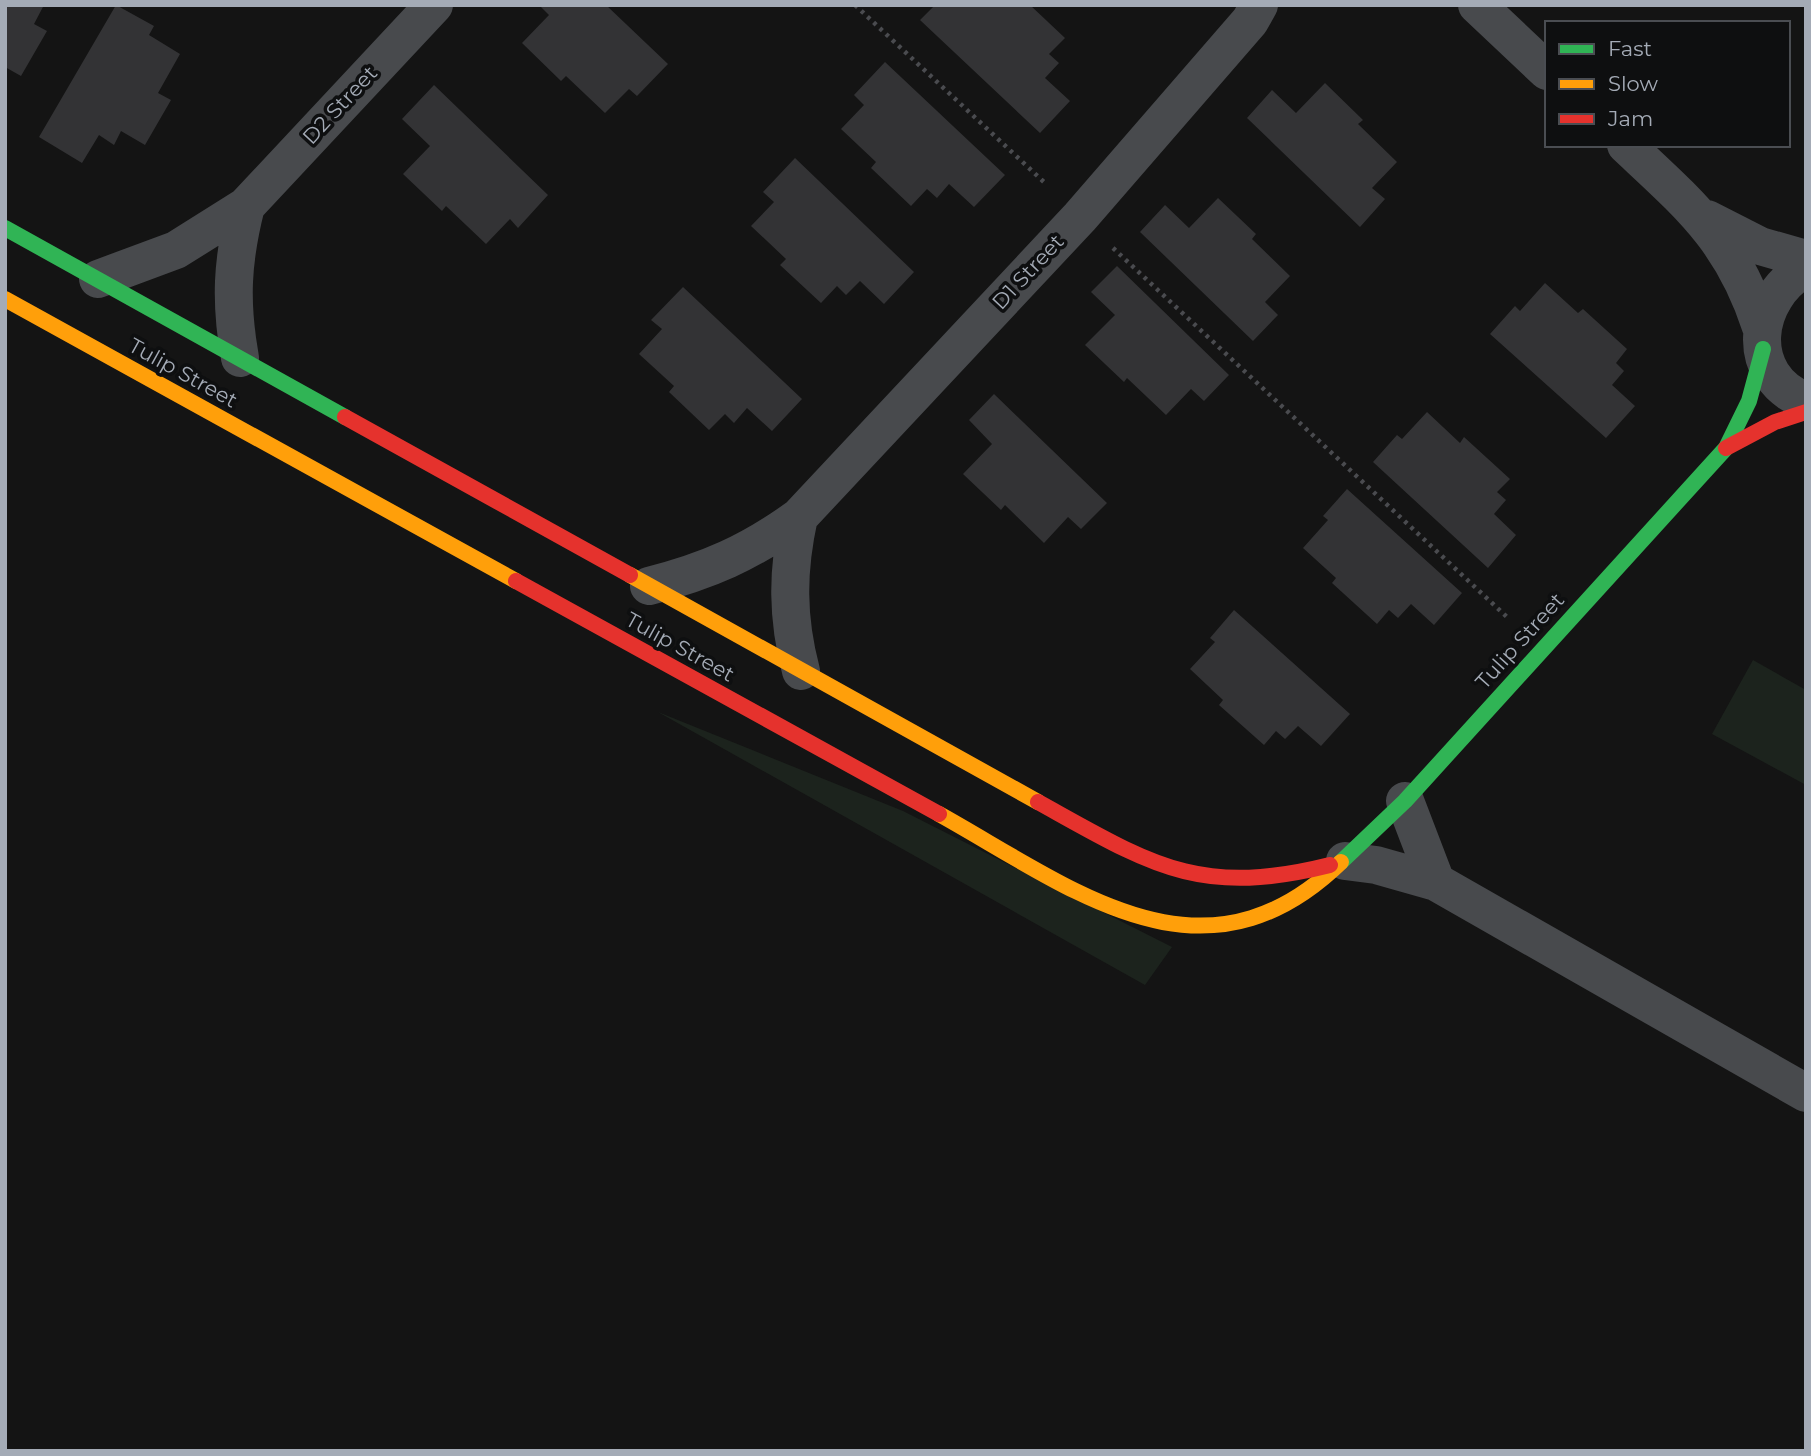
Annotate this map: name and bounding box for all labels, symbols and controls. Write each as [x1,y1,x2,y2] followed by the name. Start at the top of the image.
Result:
[1545,21,1790,147] legend
[1608,36,1652,61] text: Fast
[297,60,382,149] street label: D2 Street
[1608,71,1658,96] text: Slow
[1607,106,1653,131] text: Jam
[987,229,1069,314] street label: D1 Street
[125,332,242,413] street label: Tulip Street
[1470,588,1569,694] street label: Tulip Street
[622,606,739,687] street label: Tulip Street

